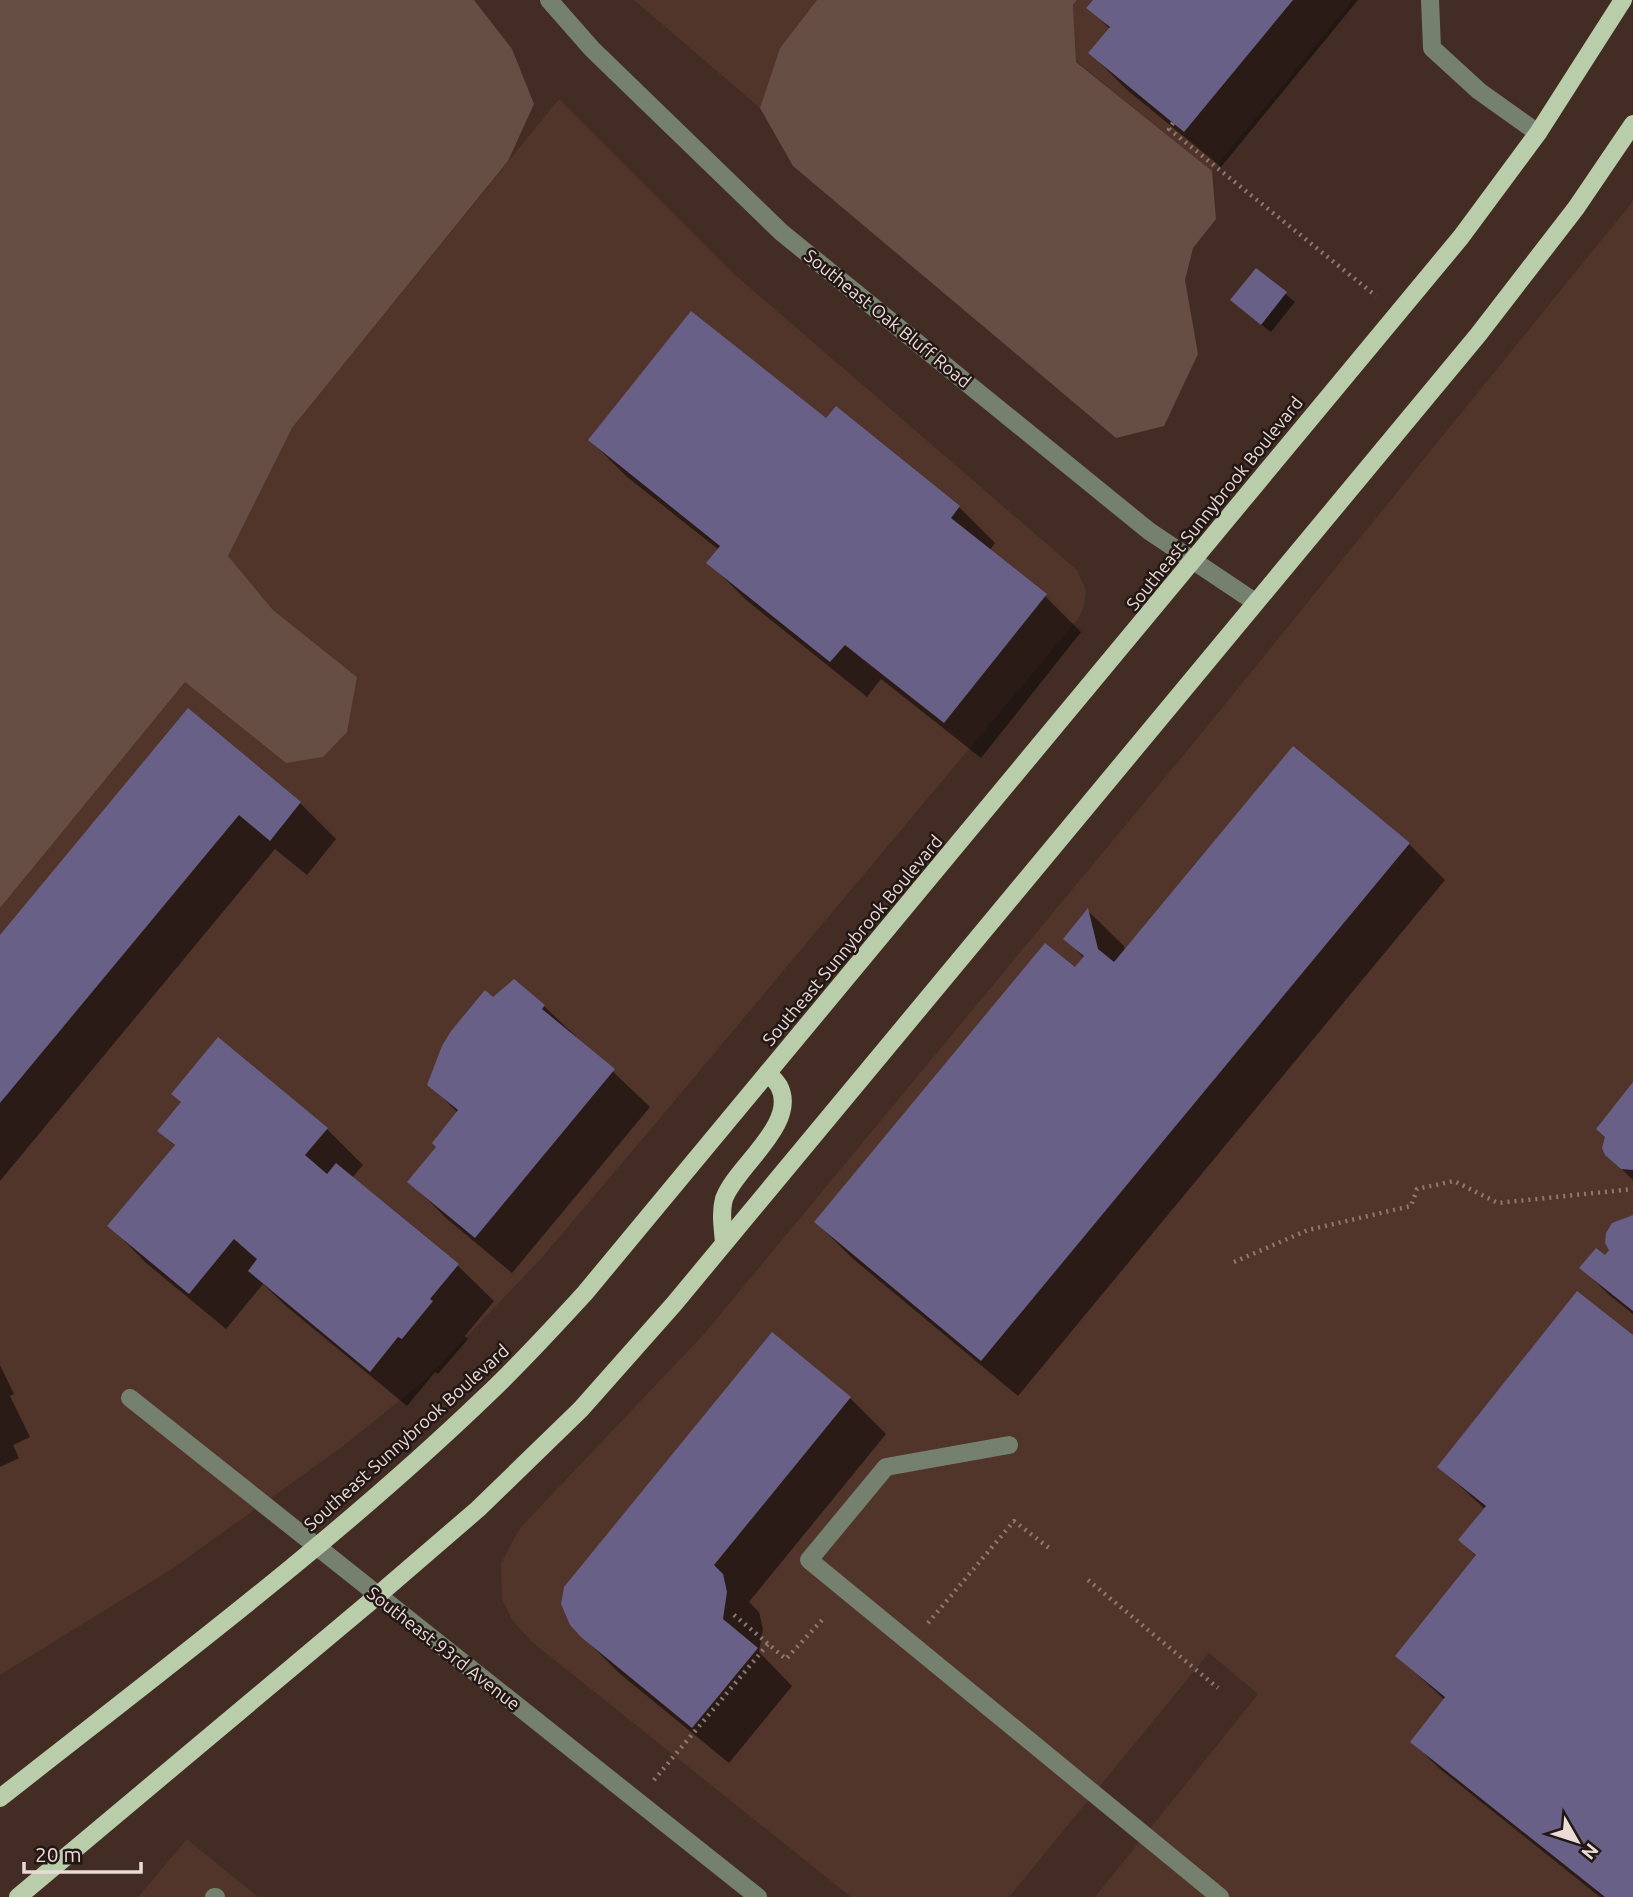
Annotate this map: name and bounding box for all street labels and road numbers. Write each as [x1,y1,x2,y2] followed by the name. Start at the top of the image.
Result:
[801,245,975,391] street label: Southeast Oak Bluff Road
[1122,392,1306,614] street label: Southeast Sunnybrook Boulevard
[758,831,946,1049] street label: Southeast Sunnybrook Boulevard
[300,1340,512,1534] street label: Southeast Sunnybrook Boulevard
[364,1582,524,1714] street label: Southeast 93rd Avenue

